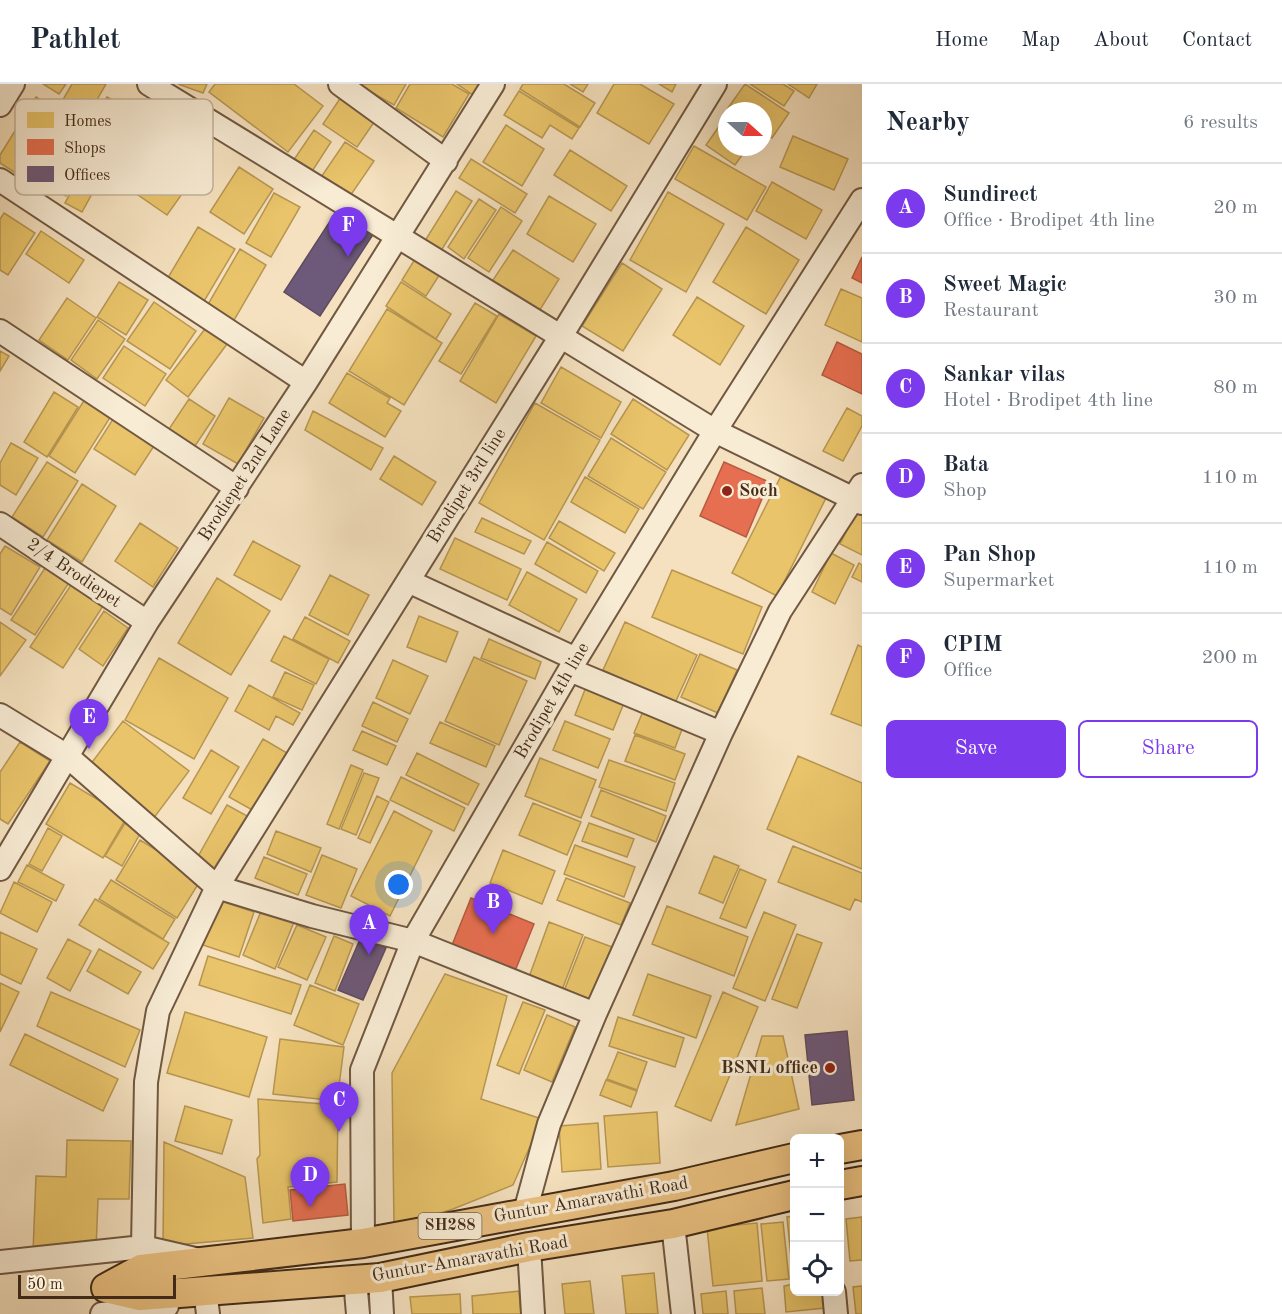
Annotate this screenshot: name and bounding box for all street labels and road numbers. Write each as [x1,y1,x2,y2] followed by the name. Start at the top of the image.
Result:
[196,406,294,544] street label: Brodiepet 2nd Lane
[424,425,510,547] street label: Brodipet 3rd line
[24,535,124,611] street label: 2/4 Brodiepet
[511,640,593,762] street label: Brodipet 4th line
[492,1174,690,1226] street label: Guntur Amaravathi Road
[418,1213,482,1239] road number: SH288
[371,1233,569,1285] street label: Guntur-Amaravathi Road

